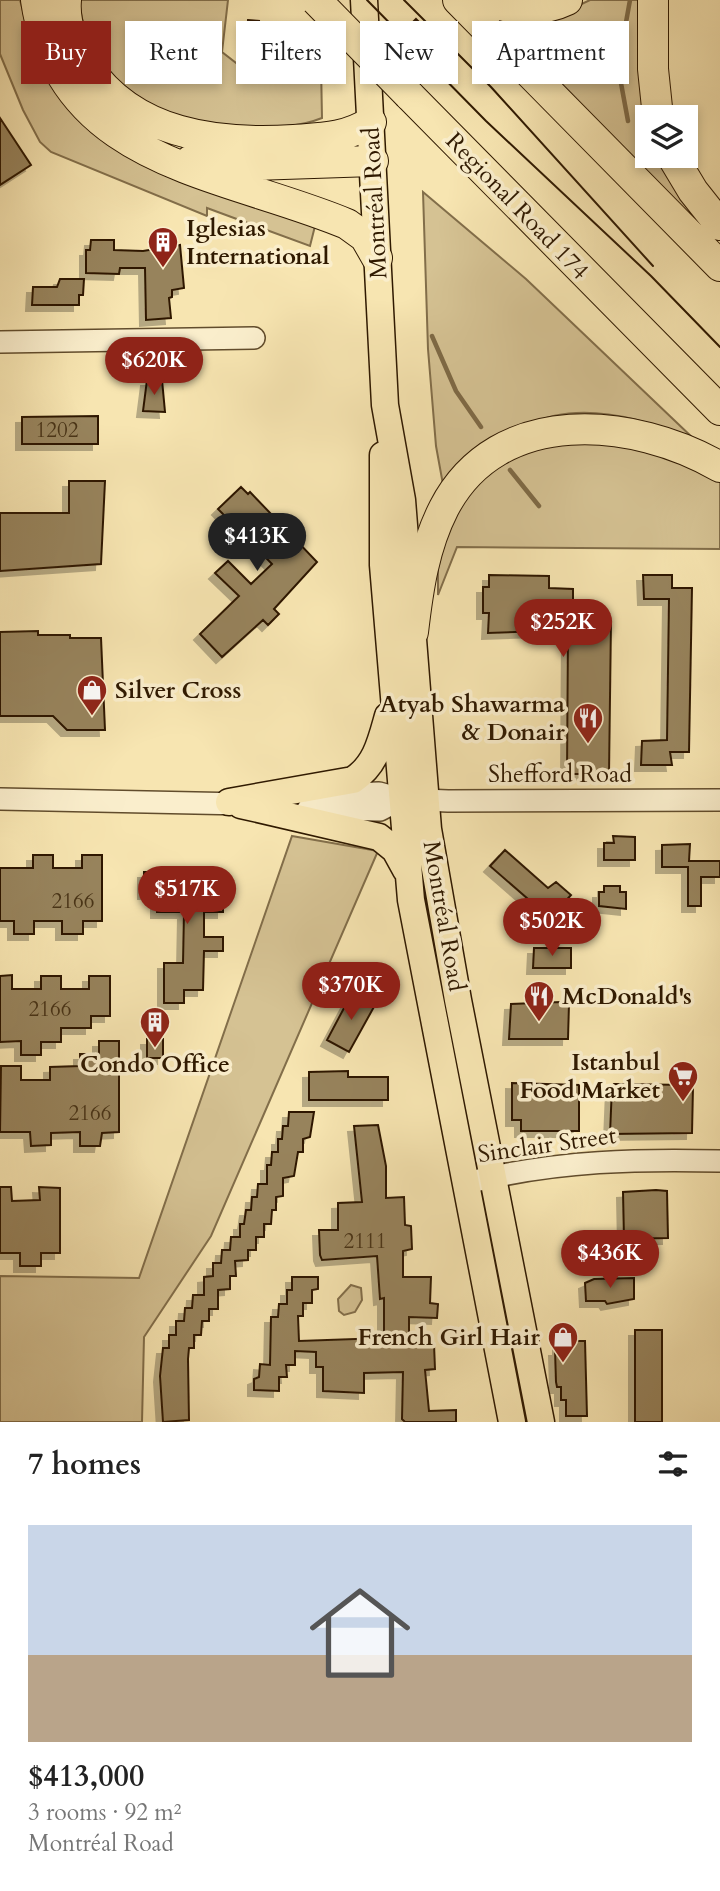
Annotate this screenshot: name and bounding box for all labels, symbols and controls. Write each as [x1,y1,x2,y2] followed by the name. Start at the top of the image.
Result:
[21,21,111,84] chip: Buy
[125,21,222,84] chip: Rent
[236,21,346,84] chip: Filters
[360,21,458,84] chip: New
[472,21,629,84] chip: Apartment
[635,105,698,168] map controls
[635,105,698,168] button: layers
[438,125,596,287] street label: Regional Road 174
[355,126,395,280] street label: Montréal Road
[186,212,329,273] place label: Iglesias International
[146,225,180,269] building icon: Iglesias International
[105,338,203,397] pin: $620K
[121,344,187,375] text: $620K
[35,416,79,445] house number: 1202
[208,514,306,573] pin: $413K
[224,520,290,551] text: $413K
[514,600,612,659] pin: $252K
[530,606,596,637] text: $252K
[75,673,109,717] shop icon: Silver Cross
[115,674,241,707] place label: Silver Cross
[380,688,565,749] place label: Atyab Shawarma & Donair
[571,701,605,745] restaurant icon: Atyab Shawarma & Donair
[488,758,632,791] street label: Shefford Road
[415,838,473,994] street label: Montréal Road
[138,866,236,926] pin: $517K
[154,873,220,904] text: $517K
[51,887,95,916] house number: 2166
[503,898,601,958] pin: $502K
[519,905,585,936] text: $502K
[302,962,400,1022] pin: $370K
[318,969,384,1000] text: $370K
[522,979,556,1023] restaurant icon: McDonald's
[562,980,692,1013] place label: McDonald's
[28,995,72,1024] house number: 2166
[138,1005,172,1049] building icon: Condo Office
[519,1046,661,1107] place label: Istanbul Food Market
[80,1048,230,1081] place label: Condo Office
[666,1059,700,1103] supermarket icon: Istanbul Food Market
[68,1099,112,1128] house number: 2166
[476,1119,619,1171] street label: Sinclair Street
[343,1227,387,1256] house number: 2111
[561,1230,659,1290] pin: $436K
[577,1237,643,1268] text: $436K
[546,1320,580,1364] shop icon: French Girl Hair
[358,1321,540,1354] place label: French Girl Hair
[28,1444,141,1485] text: 7 homes
[654,1445,692,1483] icon: filters
[297,1570,423,1696] icon: home
[28,1756,144,1797] text: $413,000
[28,1797,181,1828] text: 3 rooms · 92 m²
[28,1828,174,1859] text: Montréal Road

